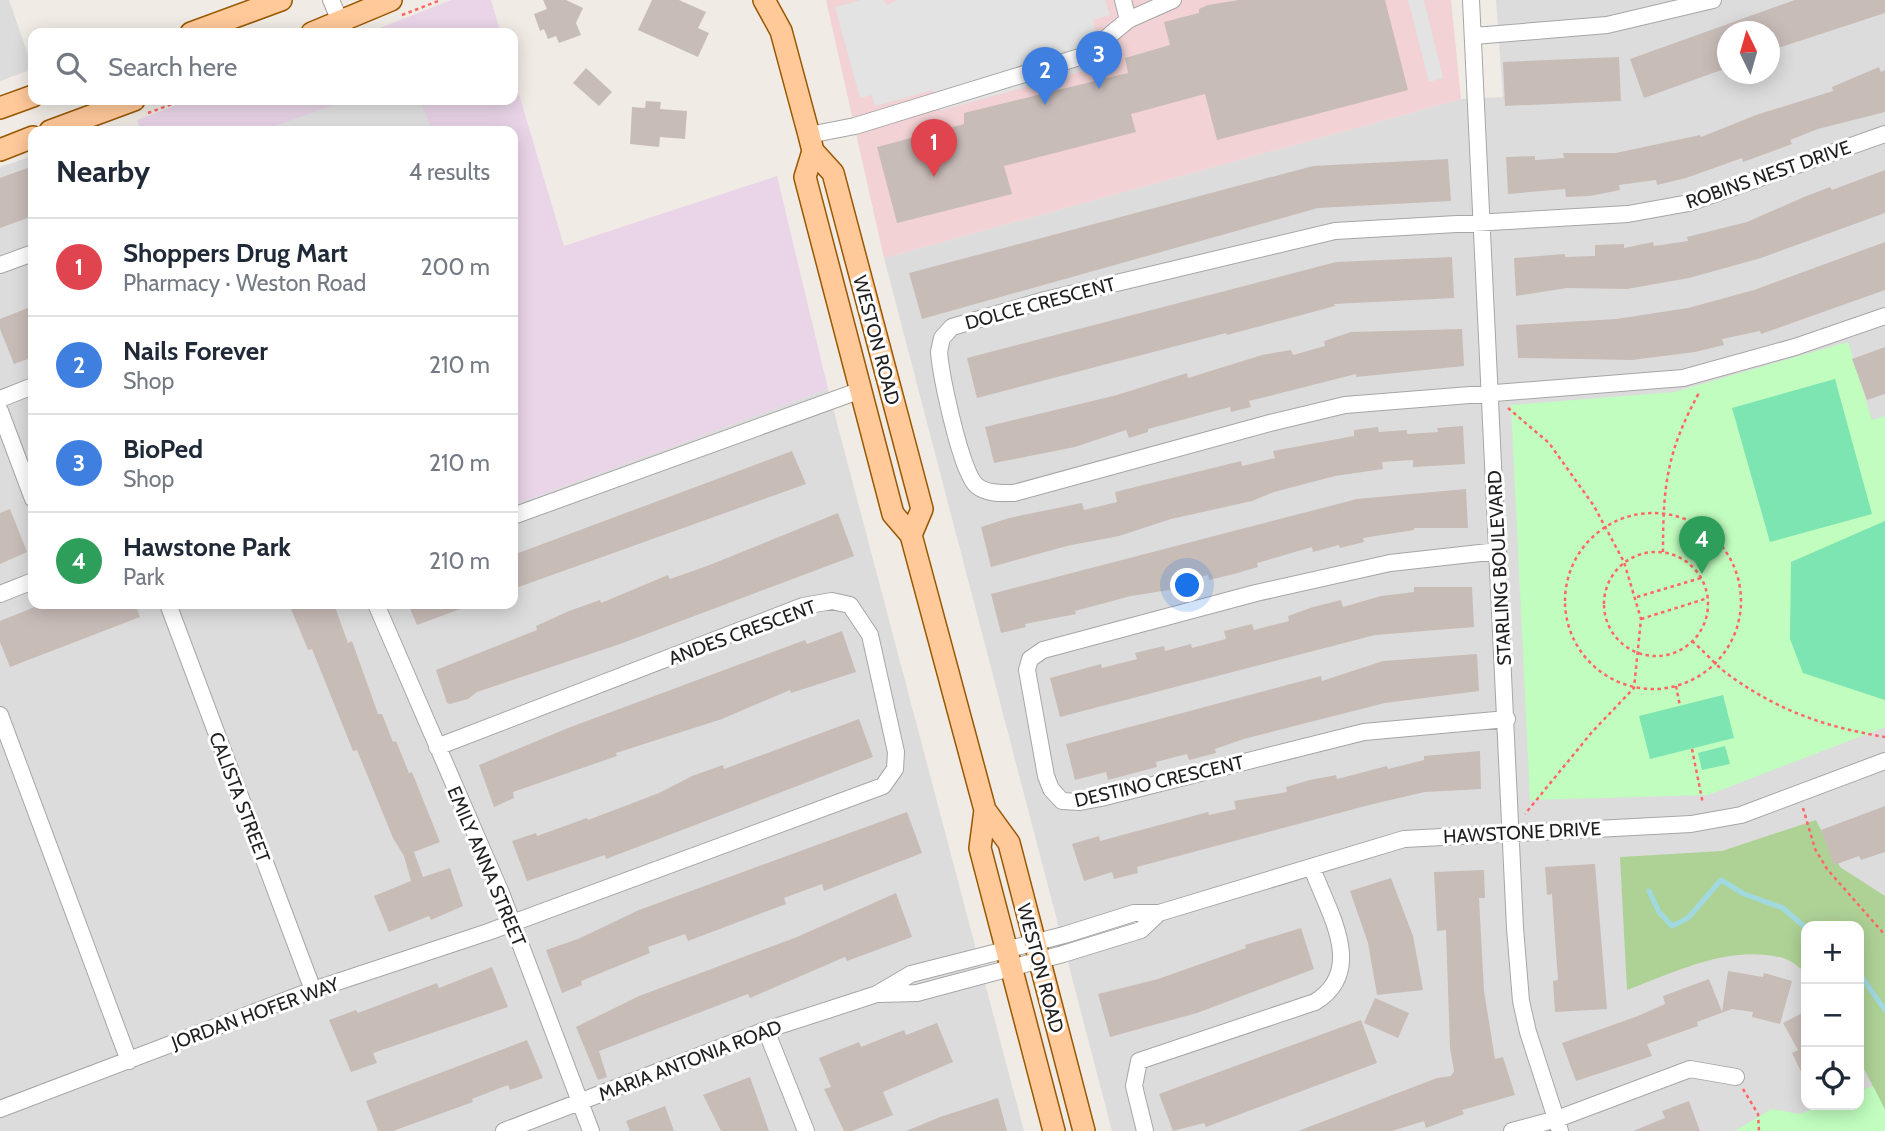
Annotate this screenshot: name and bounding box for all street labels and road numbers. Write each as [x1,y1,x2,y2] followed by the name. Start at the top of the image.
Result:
[1683,135,1854,213] street label: ROBINS NEST DRIVE
[963,272,1118,335] street label: DOLCE CRESCENT
[848,273,905,407] street label: WESTON ROAD
[1483,470,1516,666] street label: STARLING BOULEVARD
[665,595,819,670] street label: ANDES CRESCENT
[204,729,275,866] street label: CALISTA STREET
[1072,751,1246,812] street label: DESTINO CRESCENT
[442,783,531,950] street label: EMILY ANNA STREET
[1442,817,1602,848] street label: HAWSTONE DRIVE
[1012,901,1069,1035] street label: WESTON ROAD
[167,972,342,1055] street label: JORDAN HOFER WAY
[595,1015,785,1106] street label: MARIA ANTONIA ROAD

